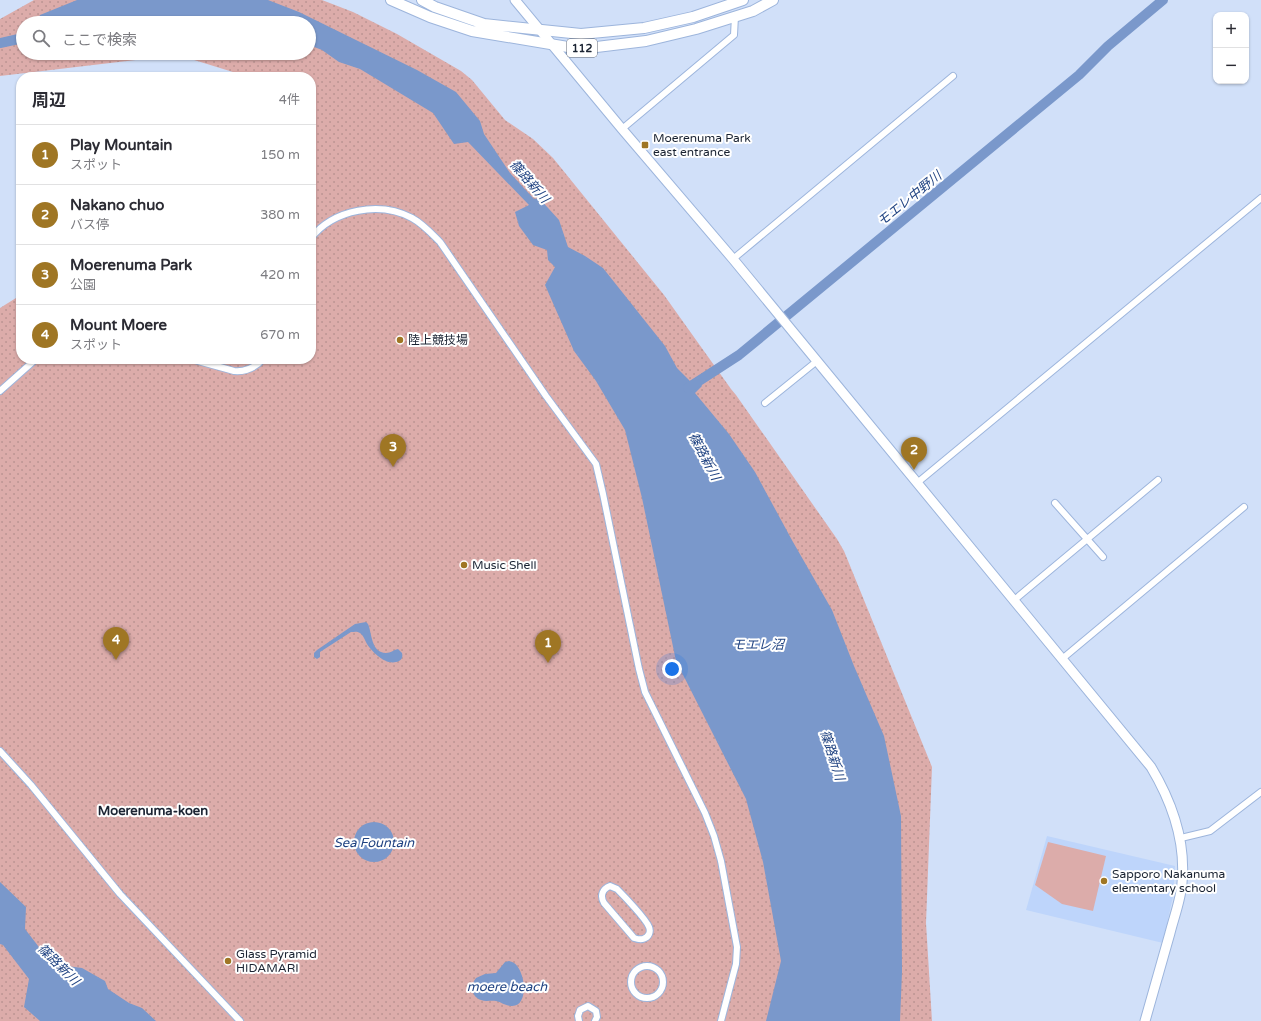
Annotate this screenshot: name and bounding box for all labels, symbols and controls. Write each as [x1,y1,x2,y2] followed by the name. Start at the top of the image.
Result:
[1213,12,1249,84] map controls
[1213,12,1249,48] button: +
[16,16,316,60] search box
[30,27,52,49] icon: search
[62,31,137,49] text: ここで検索
[567,39,597,57] road number: 112
[1213,48,1249,84] button: −
[32,90,66,111] text: 周辺
[279,92,300,108] text: 4件
[653,131,751,159] place label: Moerenuma Park east entrance
[70,136,173,154] text: Play Mountain
[640,140,650,150] marker: Moerenuma Park east entrance
[41,147,49,163] text: 1
[260,147,300,163] text: 150 m
[70,157,122,173] text: スポット
[506,157,554,208] water label: 篠路新川
[874,167,947,230] water label: モエレ中野川
[70,196,164,214] text: Nakano chuo
[41,207,49,223] text: 2
[260,207,300,223] text: 380 m
[70,217,109,233] text: バス停
[70,256,192,274] text: Moerenuma Park
[41,267,49,283] text: 3
[260,267,300,283] text: 420 m
[70,277,96,293] text: 公園
[70,316,167,334] text: Mount Moere
[41,327,49,343] text: 4
[260,327,300,343] text: 670 m
[408,333,468,347] place label: 陸上競技場
[395,335,405,345] marker: 陸上競技場
[70,337,122,353] text: スポット
[685,430,724,485] water label: 篠路新川
[380,434,406,467] pin: 3
[901,437,927,470] pin: 2
[472,558,536,572] place label: Music Shell
[459,560,469,570] marker: Music Shell
[103,627,129,660] pin: 4
[535,630,561,663] pin: 1
[732,637,786,653] water label: モエレ沼
[662,659,682,679] your location
[816,728,848,784] water label: 篠路新川
[98,803,208,819] district label: Moerenuma-koen
[334,835,415,851] water label: Sea Fountain
[1112,867,1225,895] place label: Sapporo Nakanuma elementary school
[1099,876,1109,886] marker: Sapporo Nakanuma elementary school
[34,941,84,990] water label: 篠路新川
[236,947,317,975] place label: Glass Pyramid HIDAMARI
[223,956,233,966] marker: Glass Pyramid HIDAMARI
[467,979,548,995] water label: moere beach

